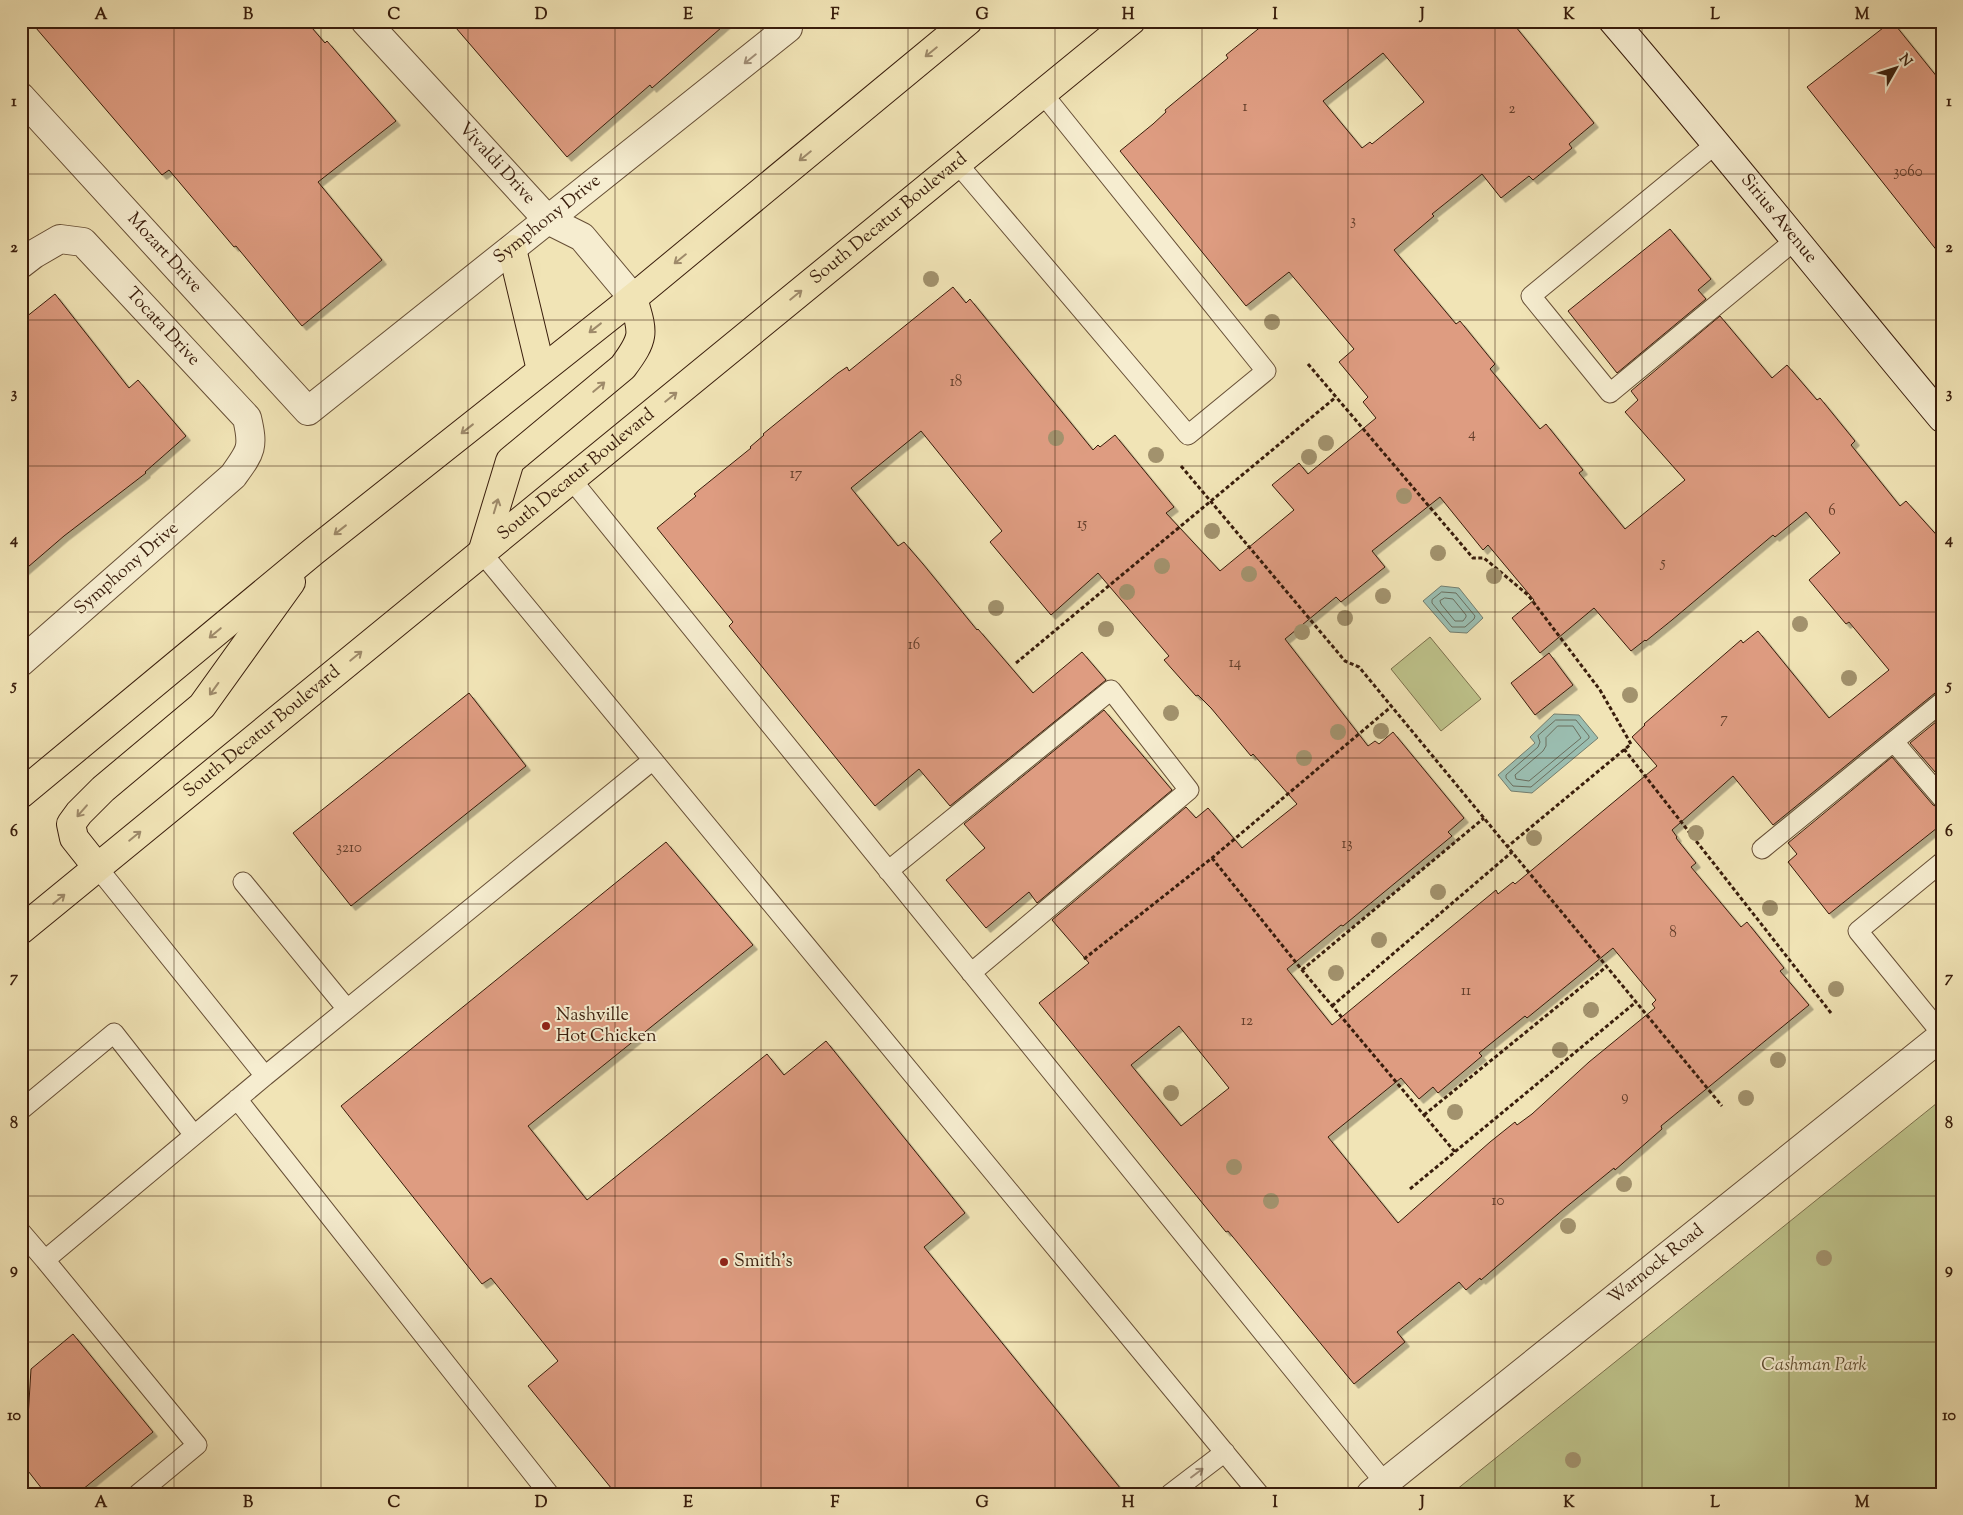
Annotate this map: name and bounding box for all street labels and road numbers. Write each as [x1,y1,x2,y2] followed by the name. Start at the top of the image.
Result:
[452,117,541,211] street label: Vivaldi Drive
[805,147,973,291] street label: South Decatur Boulevard
[488,169,607,271] street label: Symphony Drive
[1734,169,1823,270] street label: Sirius Avenue
[120,207,208,300] street label: Mozart Drive
[119,282,206,372] street label: Tocata Drive
[492,403,661,547] street label: South Decatur Boulevard
[69,516,185,622] street label: Symphony Drive
[178,660,347,805] street label: South Decatur Boulevard
[1603,1218,1710,1312] street label: Warnock Road

